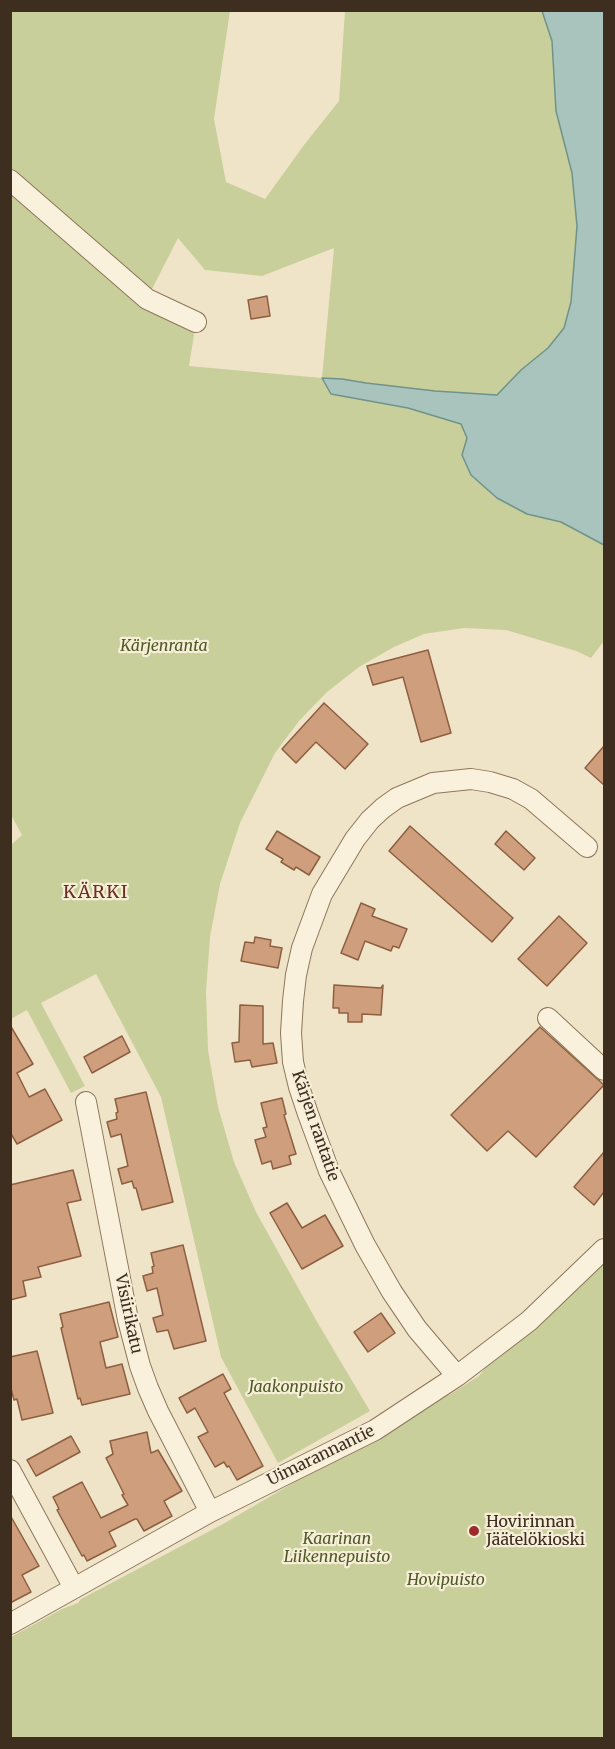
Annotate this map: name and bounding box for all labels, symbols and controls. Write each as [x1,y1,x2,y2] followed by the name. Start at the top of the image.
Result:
[120,636,208,656] park label: Kärjenranta
[63,882,129,904] district label: KÄRKI
[287,1068,343,1184] street label: Kärjen rantatie
[110,1272,146,1356] street label: Visiirikatu
[249,1377,343,1397] park label: Jaakonpuisto
[264,1422,378,1490] street label: Uimarannantie
[486,1512,585,1550] place label: Hovirinnan Jäätelökioski
[467,1524,481,1538] marker: Hovirinnan Jäätelökioski
[284,1529,390,1567] park label: Kaarinan Liikennepuisto
[407,1570,485,1590] park label: Hovipuisto

